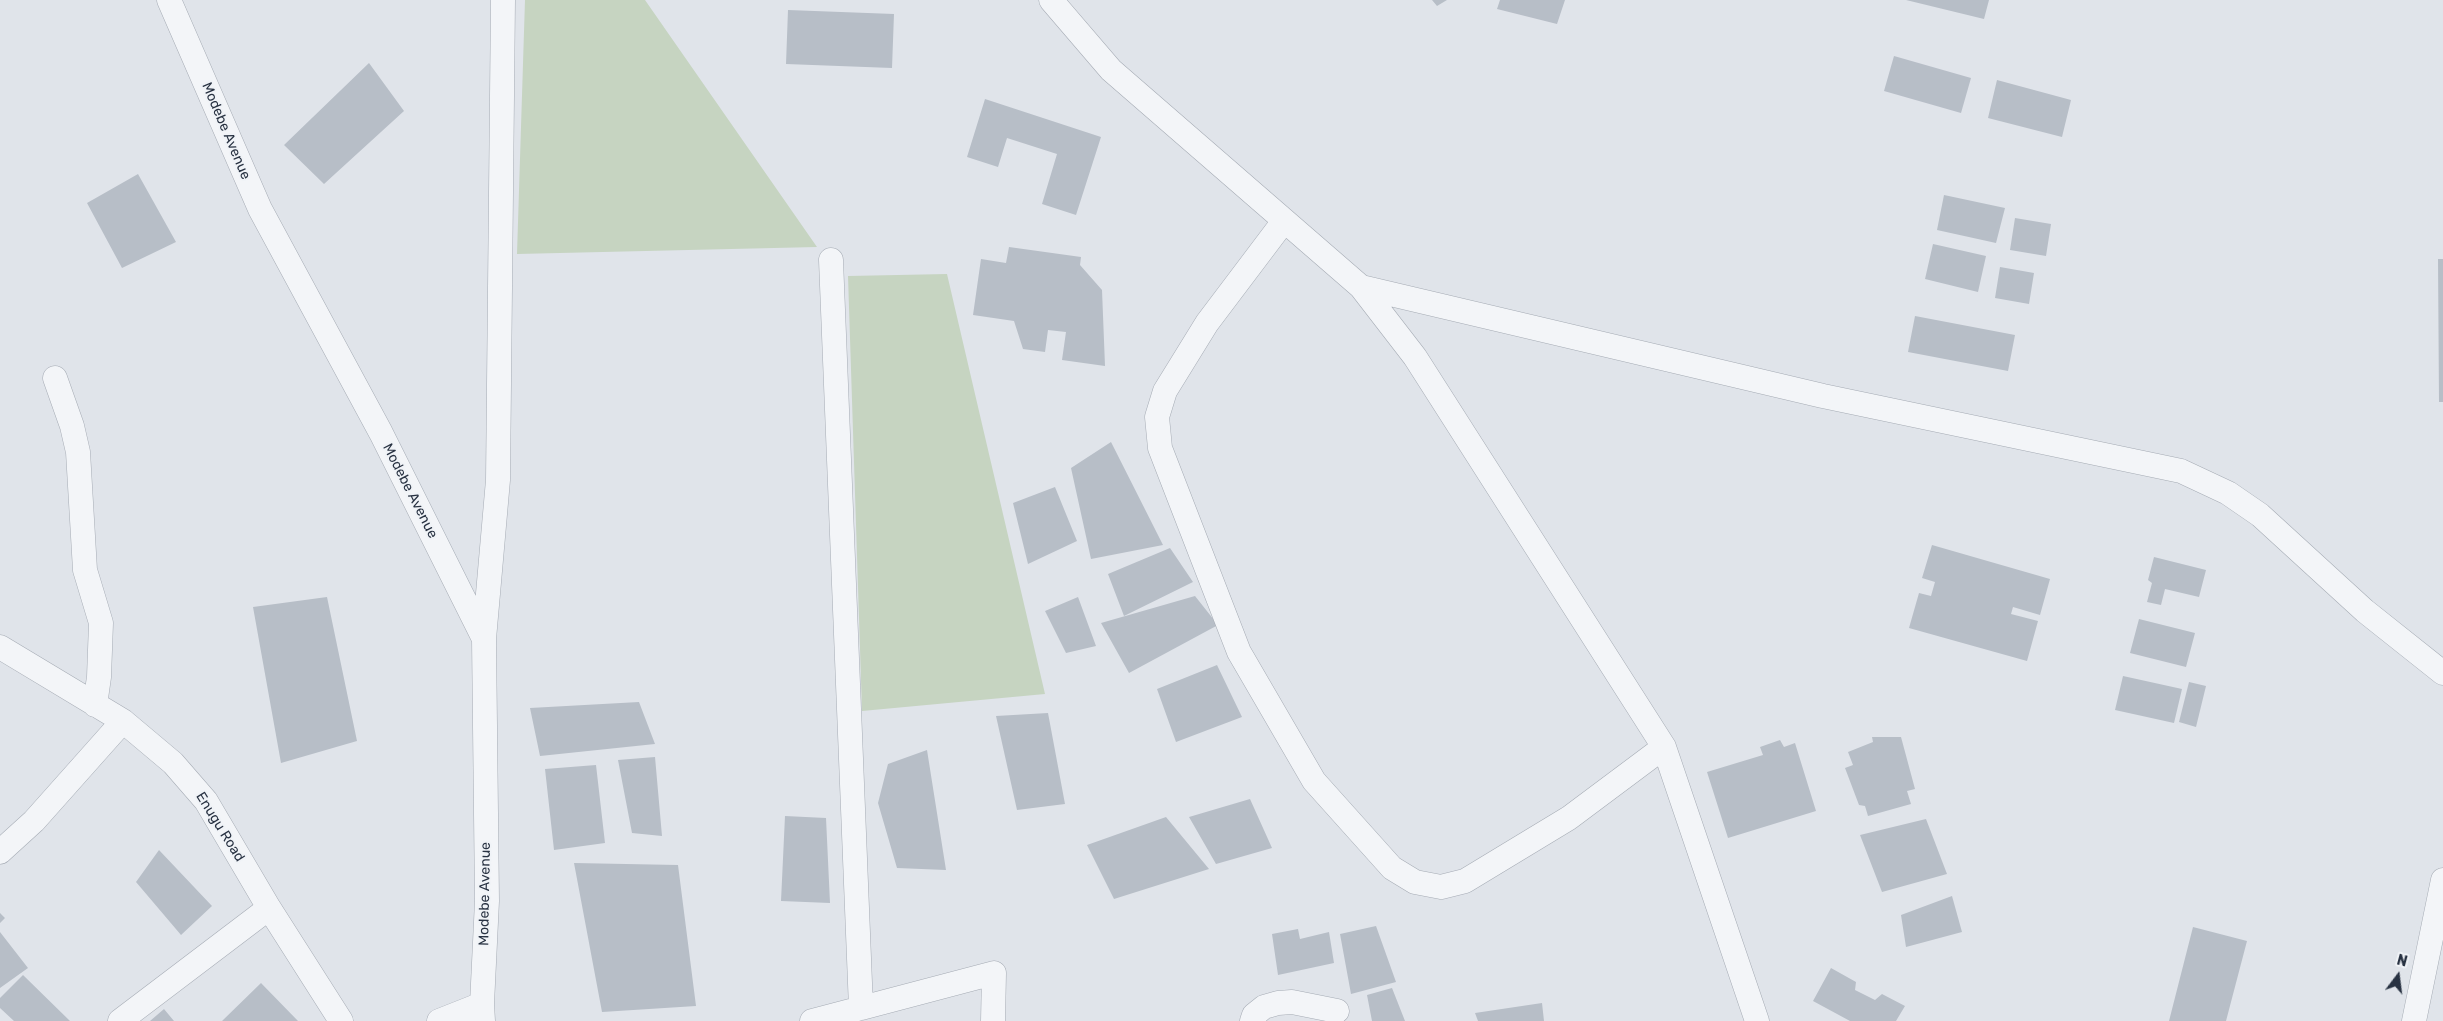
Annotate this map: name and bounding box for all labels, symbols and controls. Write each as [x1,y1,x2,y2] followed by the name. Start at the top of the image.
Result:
[198,80,254,182] street label: Modebe Avenue
[379,441,441,541] street label: Modebe Avenue
[192,789,248,865] street label: Enugu Road
[476,842,494,946] street label: Modebe Avenue
[2373,951,2423,1001] north arrow
[2395,952,2409,971] text: N

